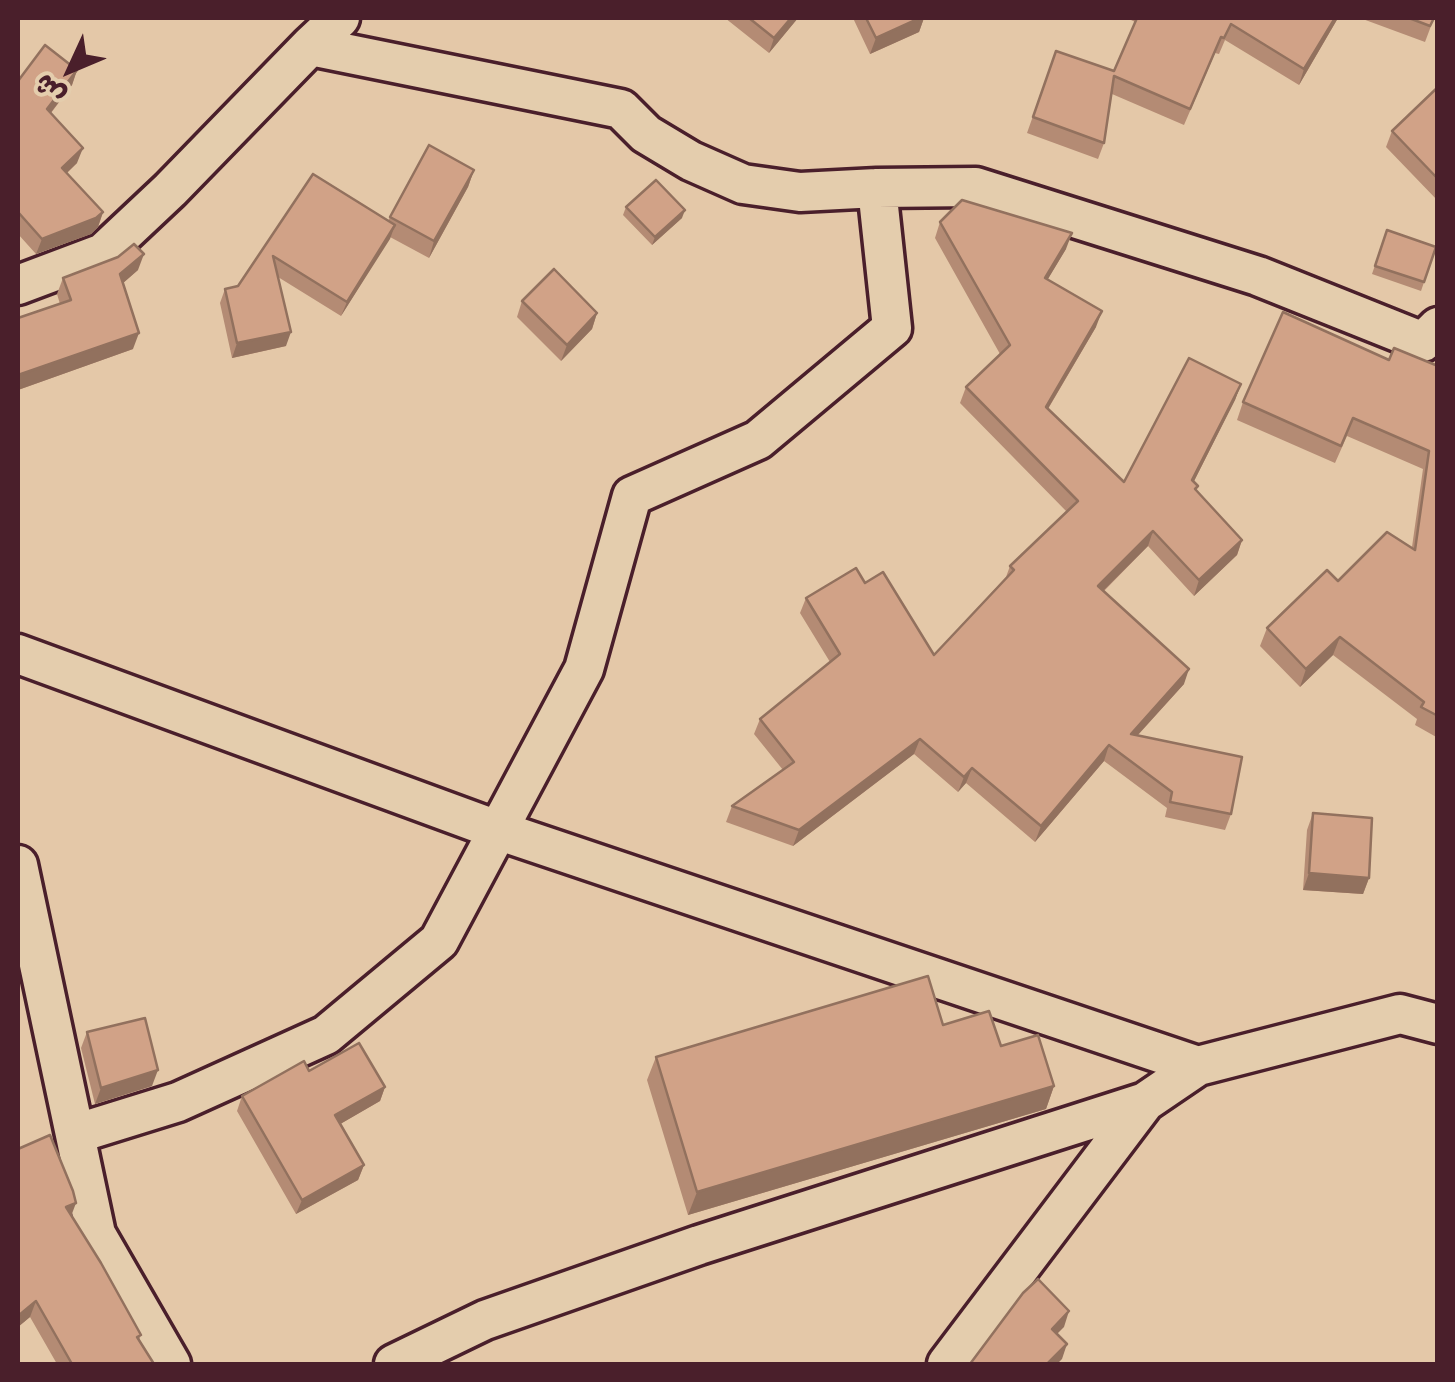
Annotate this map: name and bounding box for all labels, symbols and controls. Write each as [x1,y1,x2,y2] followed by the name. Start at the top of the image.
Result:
[20,20,120,120] north arrow
[22,65,74,117] text: ش

